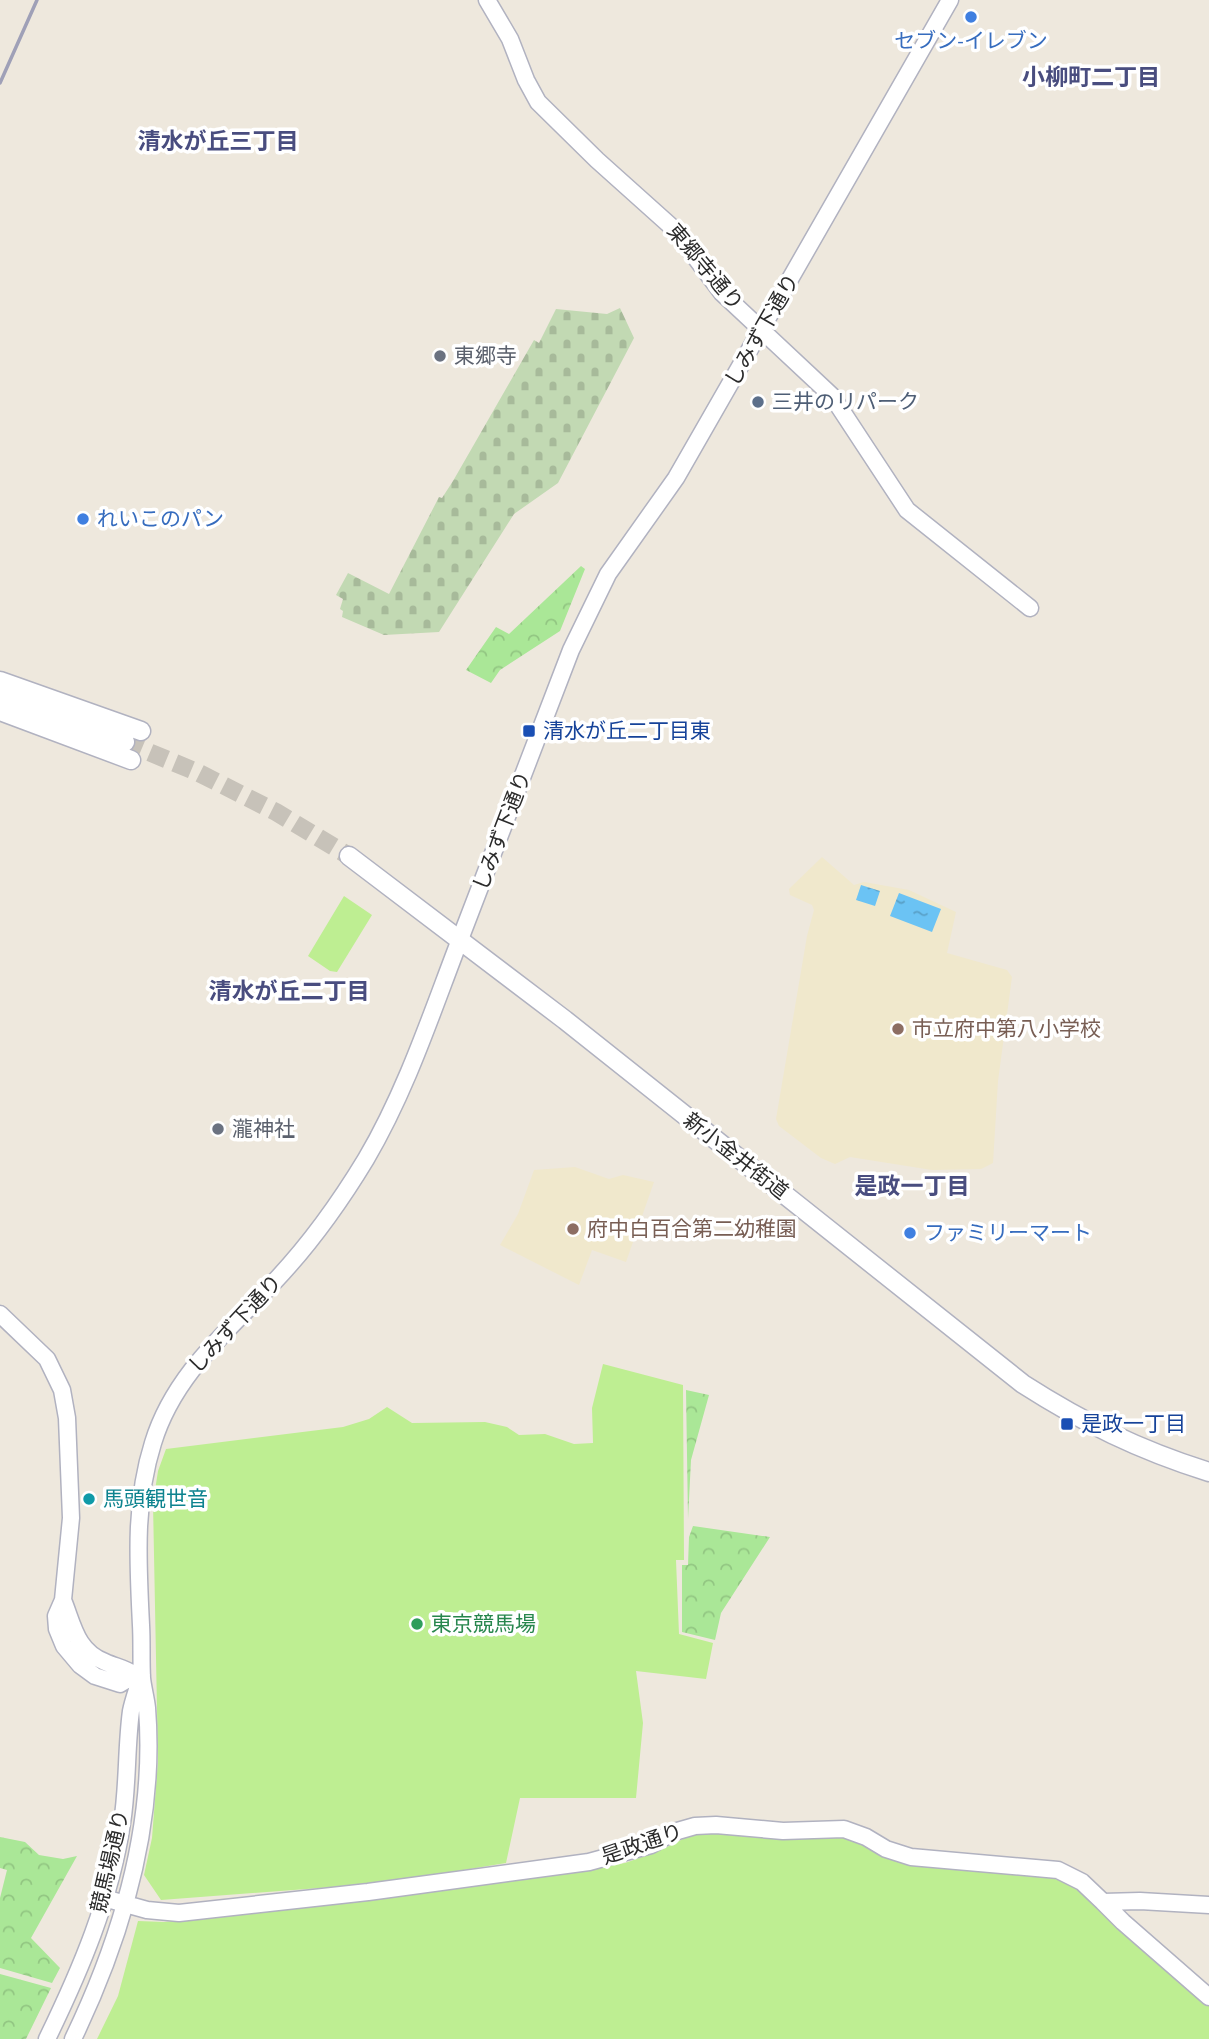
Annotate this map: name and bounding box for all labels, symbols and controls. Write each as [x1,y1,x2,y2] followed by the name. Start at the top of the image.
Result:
[963,9,979,25] marker: セブン-イレブン
[894,26,1048,56] place label: セブン-イレブン
[1022,61,1160,94] district label: 小柳町二丁目
[138,125,299,158] district label: 清水が丘三丁目
[660,217,750,317] street label: 東郷寺通り
[718,268,806,392] street label: しみず下通り
[454,341,517,371] place label: 東郷寺
[432,348,448,364] marker: 東郷寺
[772,387,919,417] place label: 三井のリパーク
[750,394,766,410] marker: 三井のリパーク
[97,504,224,534] place label: れいこのパン
[75,511,91,527] marker: れいこのパン
[543,716,711,746] place label: 清水が丘二丁目東
[521,723,537,739] marker: 清水が丘二丁目東
[465,767,539,895] street label: しみず下通り
[209,975,370,1008] district label: 清水が丘二丁目
[912,1014,1101,1044] place label: 市立府中第八小学校
[890,1021,906,1037] marker: 市立府中第八小学校
[677,1105,795,1207] street label: 新小金井街道
[232,1114,295,1144] place label: 瀧神社
[210,1121,226,1137] marker: 瀧神社
[855,1170,970,1203] district label: 是政一丁目
[587,1214,797,1244] place label: 府中白百合第二幼稚園
[924,1218,1092,1248] place label: ファミリーマート
[565,1221,581,1237] marker: 府中白百合第二幼稚園
[902,1225,918,1241] marker: ファミリーマート
[181,1268,289,1380] street label: しみず下通り
[1081,1409,1186,1439] place label: 是政一丁目
[1059,1416,1075,1432] marker: 是政一丁目
[103,1484,208,1514] place label: 馬頭観世音
[81,1491,97,1507] marker: 馬頭観世音
[431,1609,536,1639] place label: 東京競馬場
[409,1616,425,1632] marker: 東京競馬場
[84,1806,136,1916] street label: 競馬場通り
[597,1816,687,1872] street label: 是政通り

